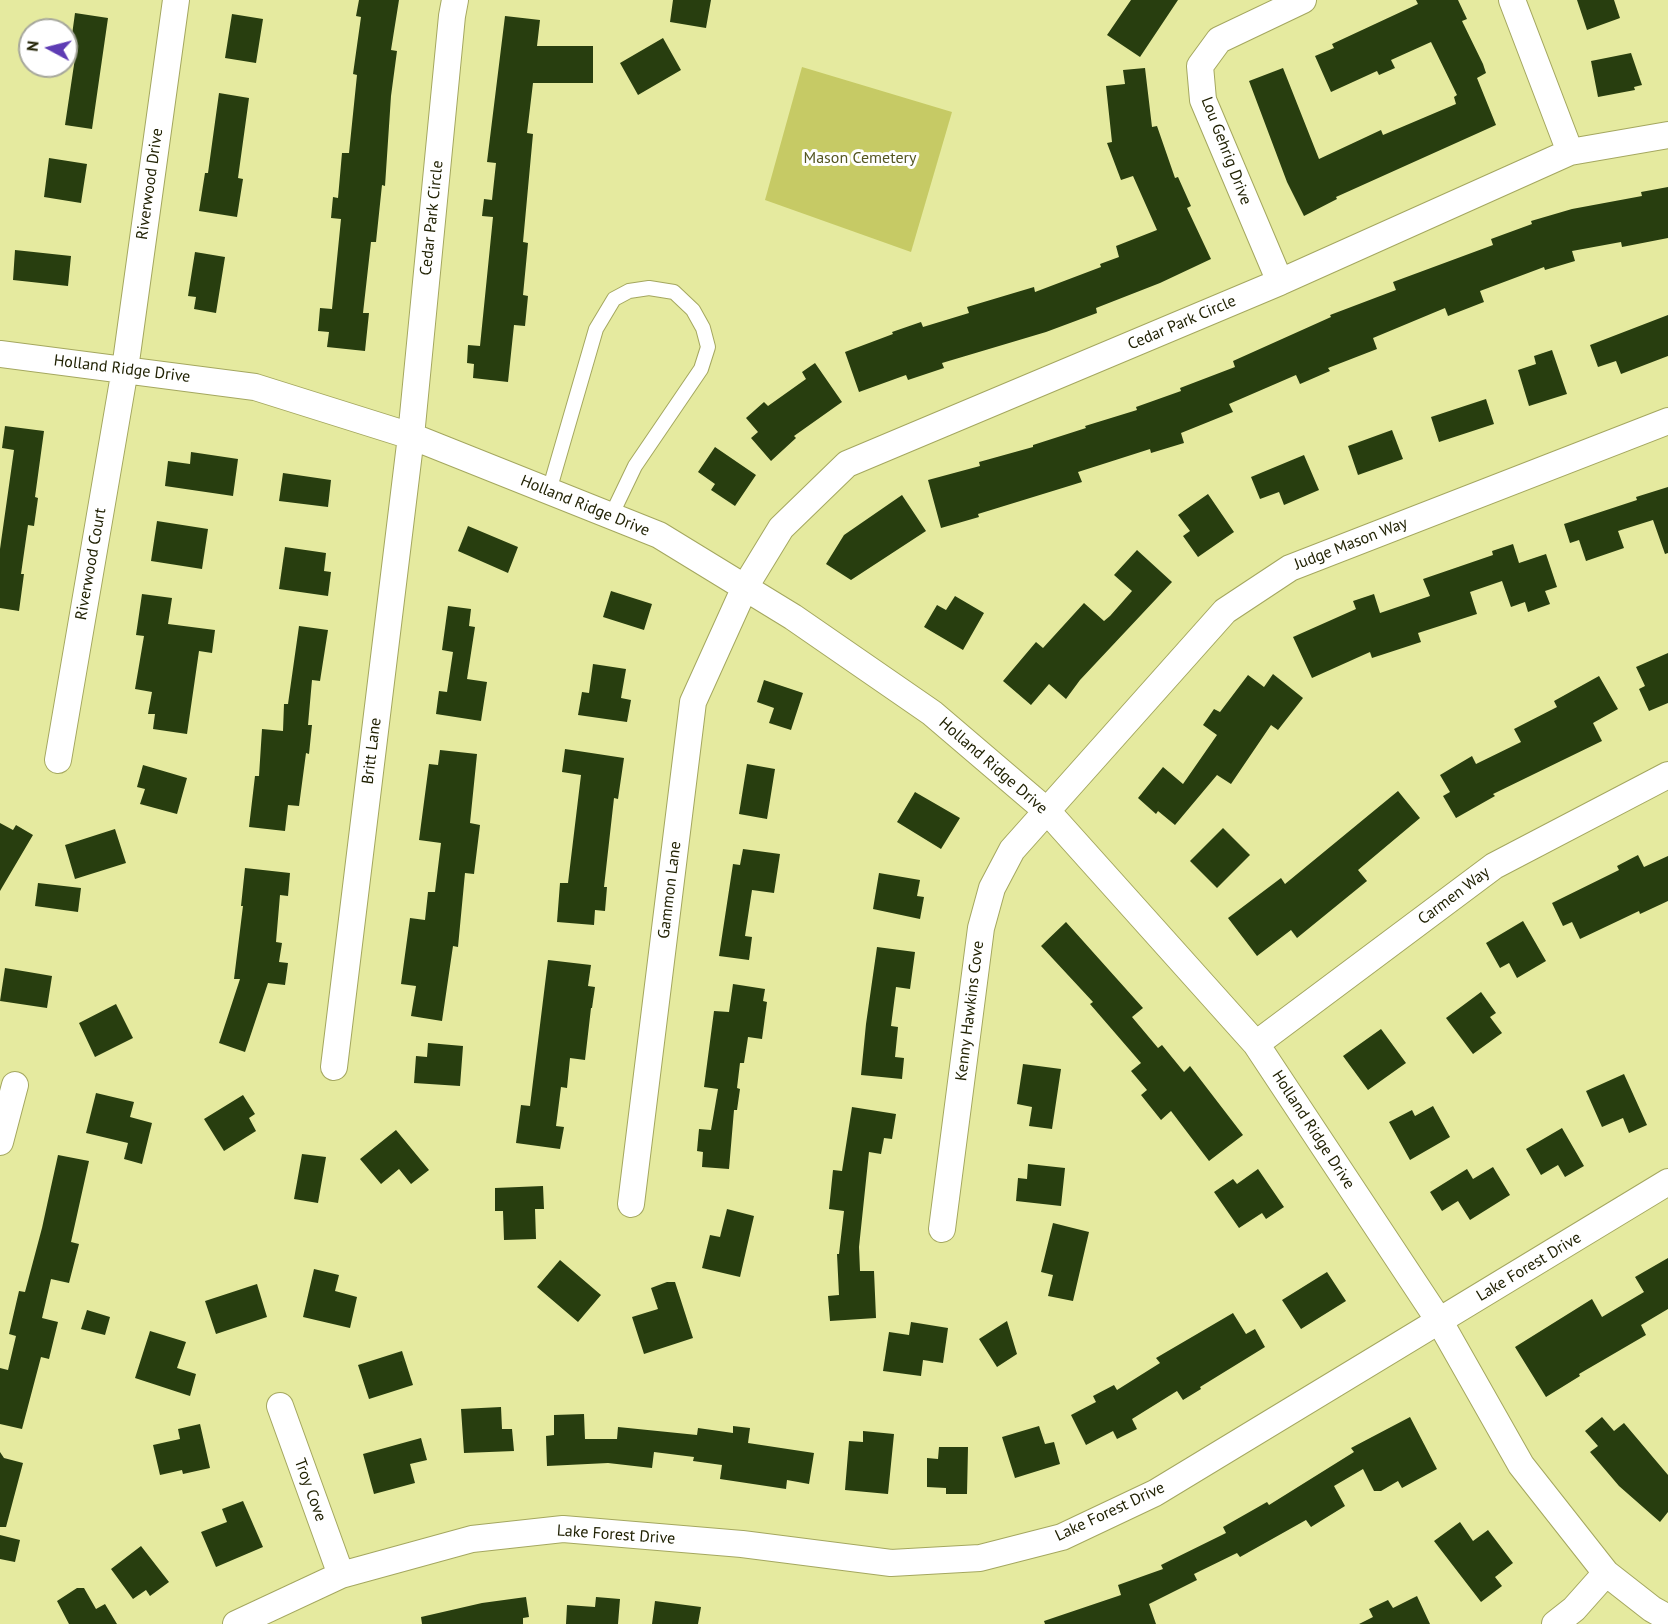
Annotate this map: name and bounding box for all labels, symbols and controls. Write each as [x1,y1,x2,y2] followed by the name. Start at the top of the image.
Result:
[18,18,78,78] north arrow
[22,40,43,52] text: N
[1197,94,1255,208] street label: Lou Gehrig Drive
[133,127,167,241] street label: Riverwood Drive
[803,148,917,168] park label: Mason Cemetery
[416,160,448,276] street label: Cedar Park Circle
[1125,292,1239,354] street label: Cedar Park Circle
[53,351,191,387] street label: Holland Ridge Drive
[518,471,652,541] street label: Holland Ridge Drive
[72,506,110,622] street label: Riverwood Court
[1292,514,1410,574] street label: Judge Mason Way
[935,714,1051,818] street label: Holland Ridge Drive
[358,717,386,785] street label: Britt Lane
[654,840,686,940] street label: Gammon Lane
[1415,863,1493,929] street label: Carmen Way
[952,940,988,1082] street label: Kenny Hawkins Cove
[1268,1067,1358,1193] street label: Holland Ridge Drive
[1473,1228,1585,1306] street label: Lake Forest Drive
[290,1456,330,1524] street label: Troy Cove
[1052,1478,1168,1546] street label: Lake Forest Drive
[556,1521,676,1549] street label: Lake Forest Drive

